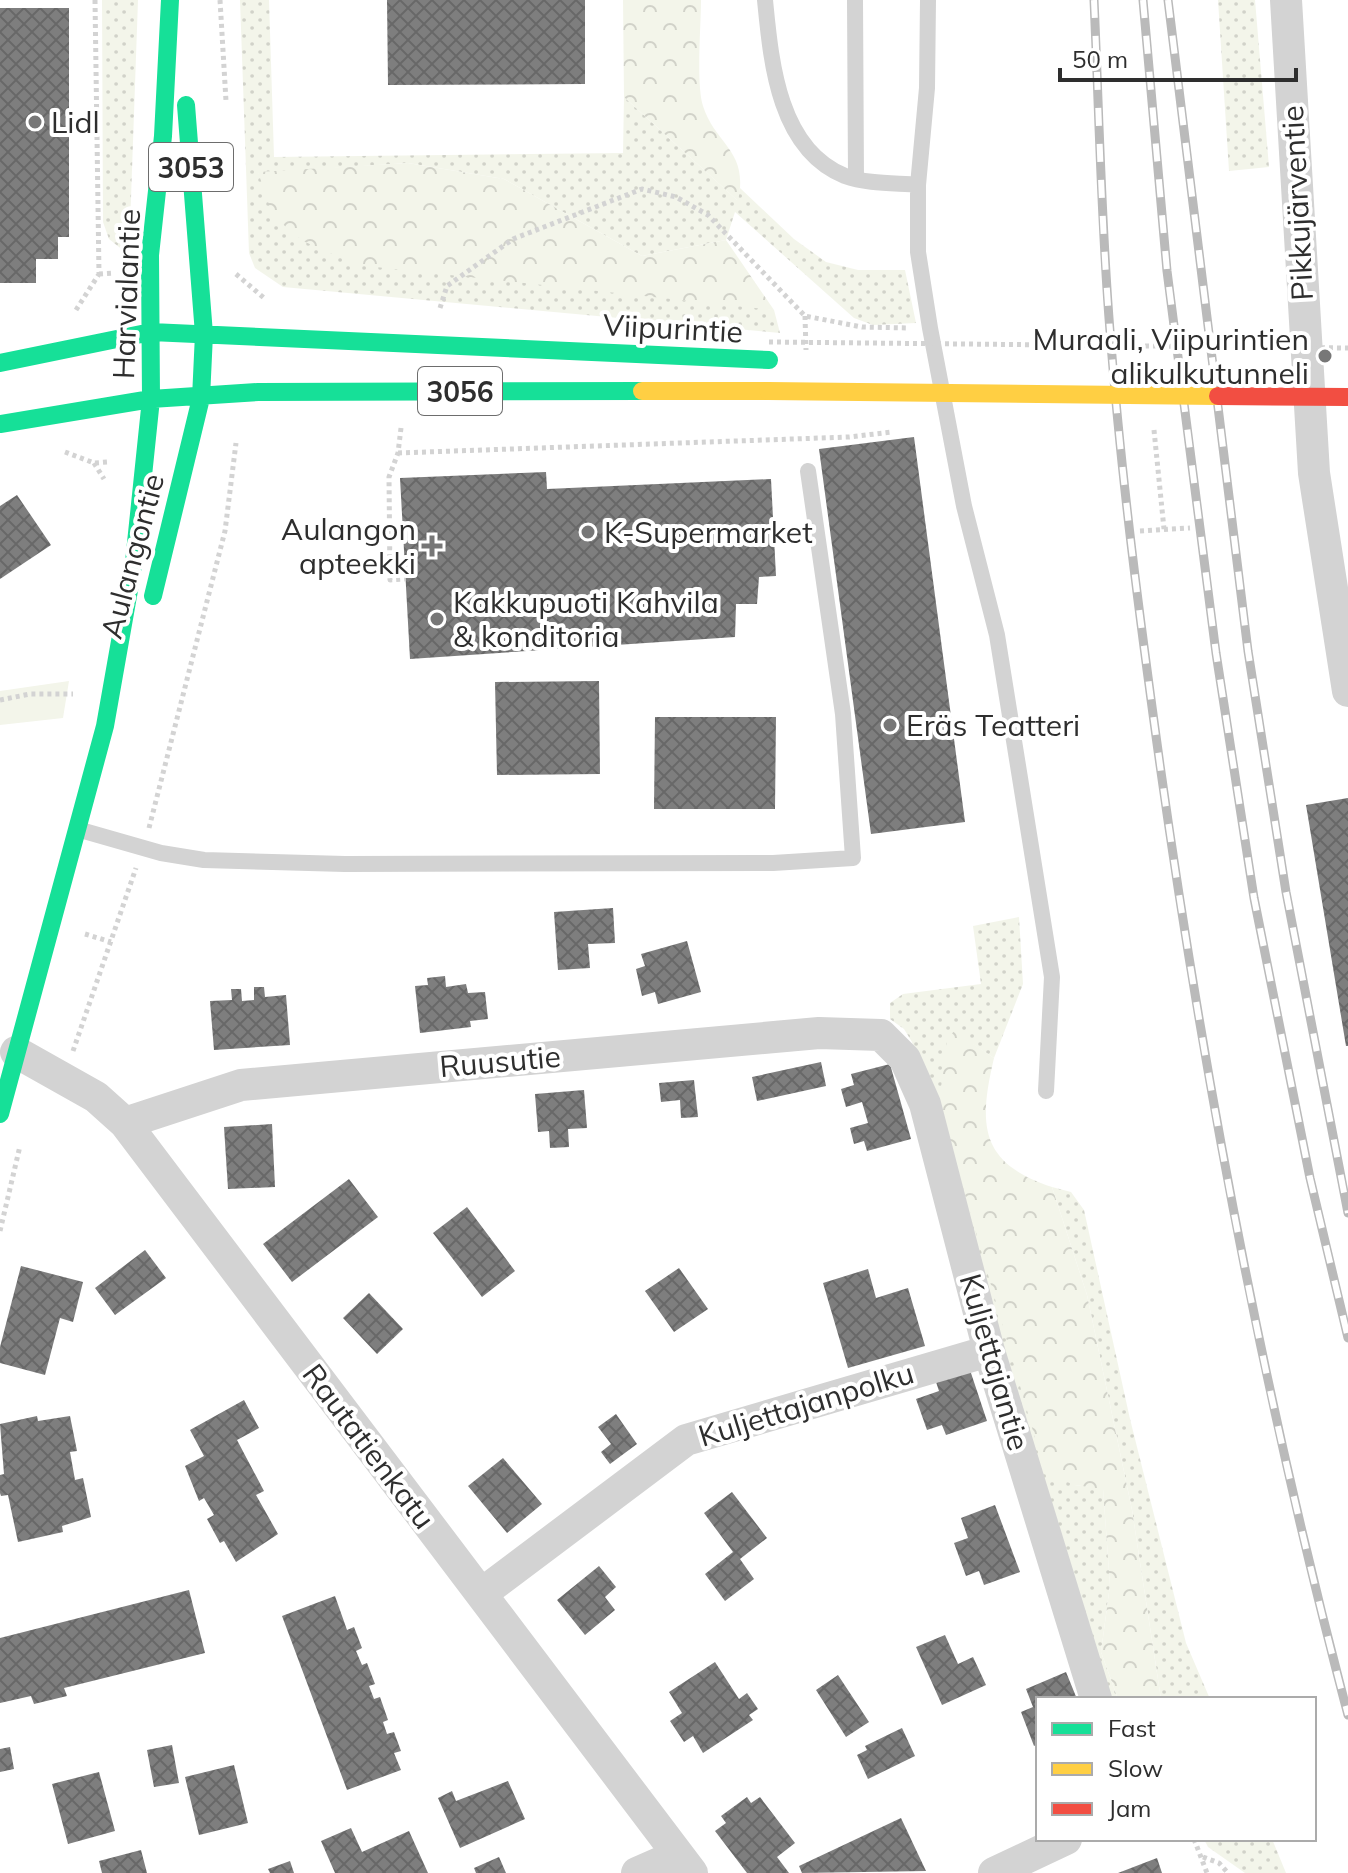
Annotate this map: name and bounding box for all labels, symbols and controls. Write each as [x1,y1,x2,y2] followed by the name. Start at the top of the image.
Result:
[1060,32,1296,82] scale bar
[1072,44,1128,74] text: 50 m
[51,103,100,141] place label: Lidl
[1273,104,1321,302] street label: Pikkujärventie
[26,113,44,131] marker: Lidl
[149,143,233,191] road number: 3053
[104,208,148,380] street label: Harvialantie
[602,305,744,351] street label: Viipurintie
[1033,320,1309,392] place label: Muraali, Viipurintien alikulkutunneli
[1316,347,1334,365] marker: Muraali, Viipurintien alikulkutunneli
[418,367,502,415] road number: 3056
[92,470,172,642] street label: Aulangontie
[281,510,416,582] place label: Aulangon apteekki
[604,513,813,551] place label: K-Supermarket
[579,523,597,541] marker: K-Supermarket
[423,537,441,555] marker: Aulangon apteekki
[453,583,719,655] place label: Kakkupuoti Kahvila & konditoria
[428,610,446,628] marker: Kakkupuoti Kahvila & konditoria
[906,706,1080,744] place label: Eräs Teatteri
[881,716,899,734] marker: Eräs Teatteri
[438,1037,562,1085] street label: Ruusutie
[952,1269,1038,1455] street label: Kuljettajantie
[694,1353,918,1455] street label: Kuljettajanpolku
[294,1356,444,1536] street label: Rautatienkatu
[1036,1697,1316,1841] legend
[1108,1713,1156,1743] text: Fast
[1108,1753,1163,1783] text: Slow
[1108,1793,1151,1823] text: Jam

